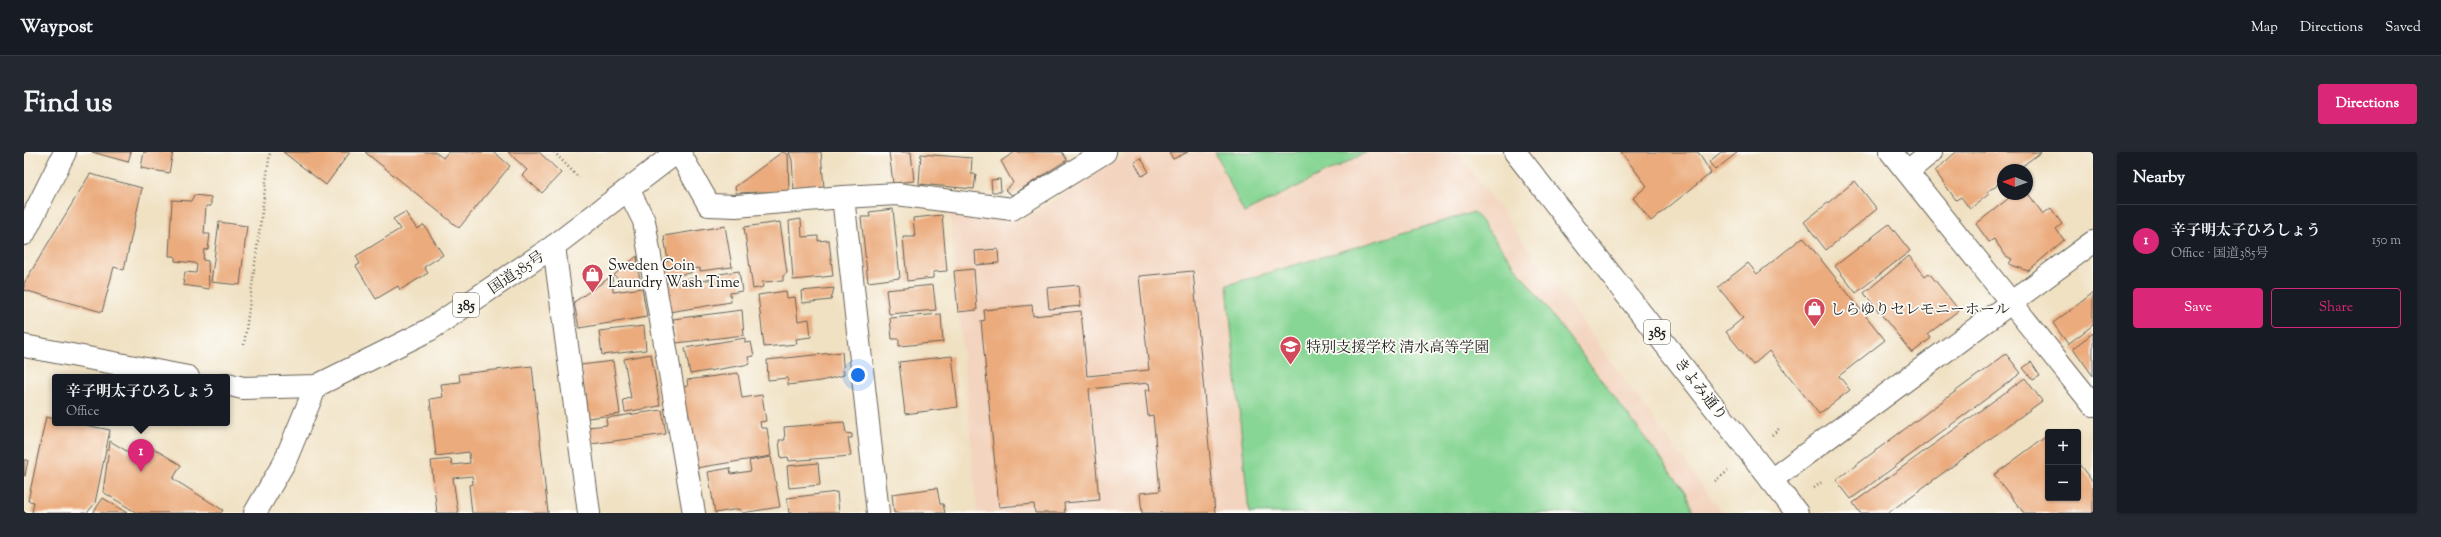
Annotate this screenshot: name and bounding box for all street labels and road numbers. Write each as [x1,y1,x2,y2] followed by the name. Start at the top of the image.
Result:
[485,247,549,300] street label: 国道385号
[453,293,479,317] road number: 385
[1644,320,1670,344] road number: 385
[1668,354,1731,426] street label: きよみ通り

